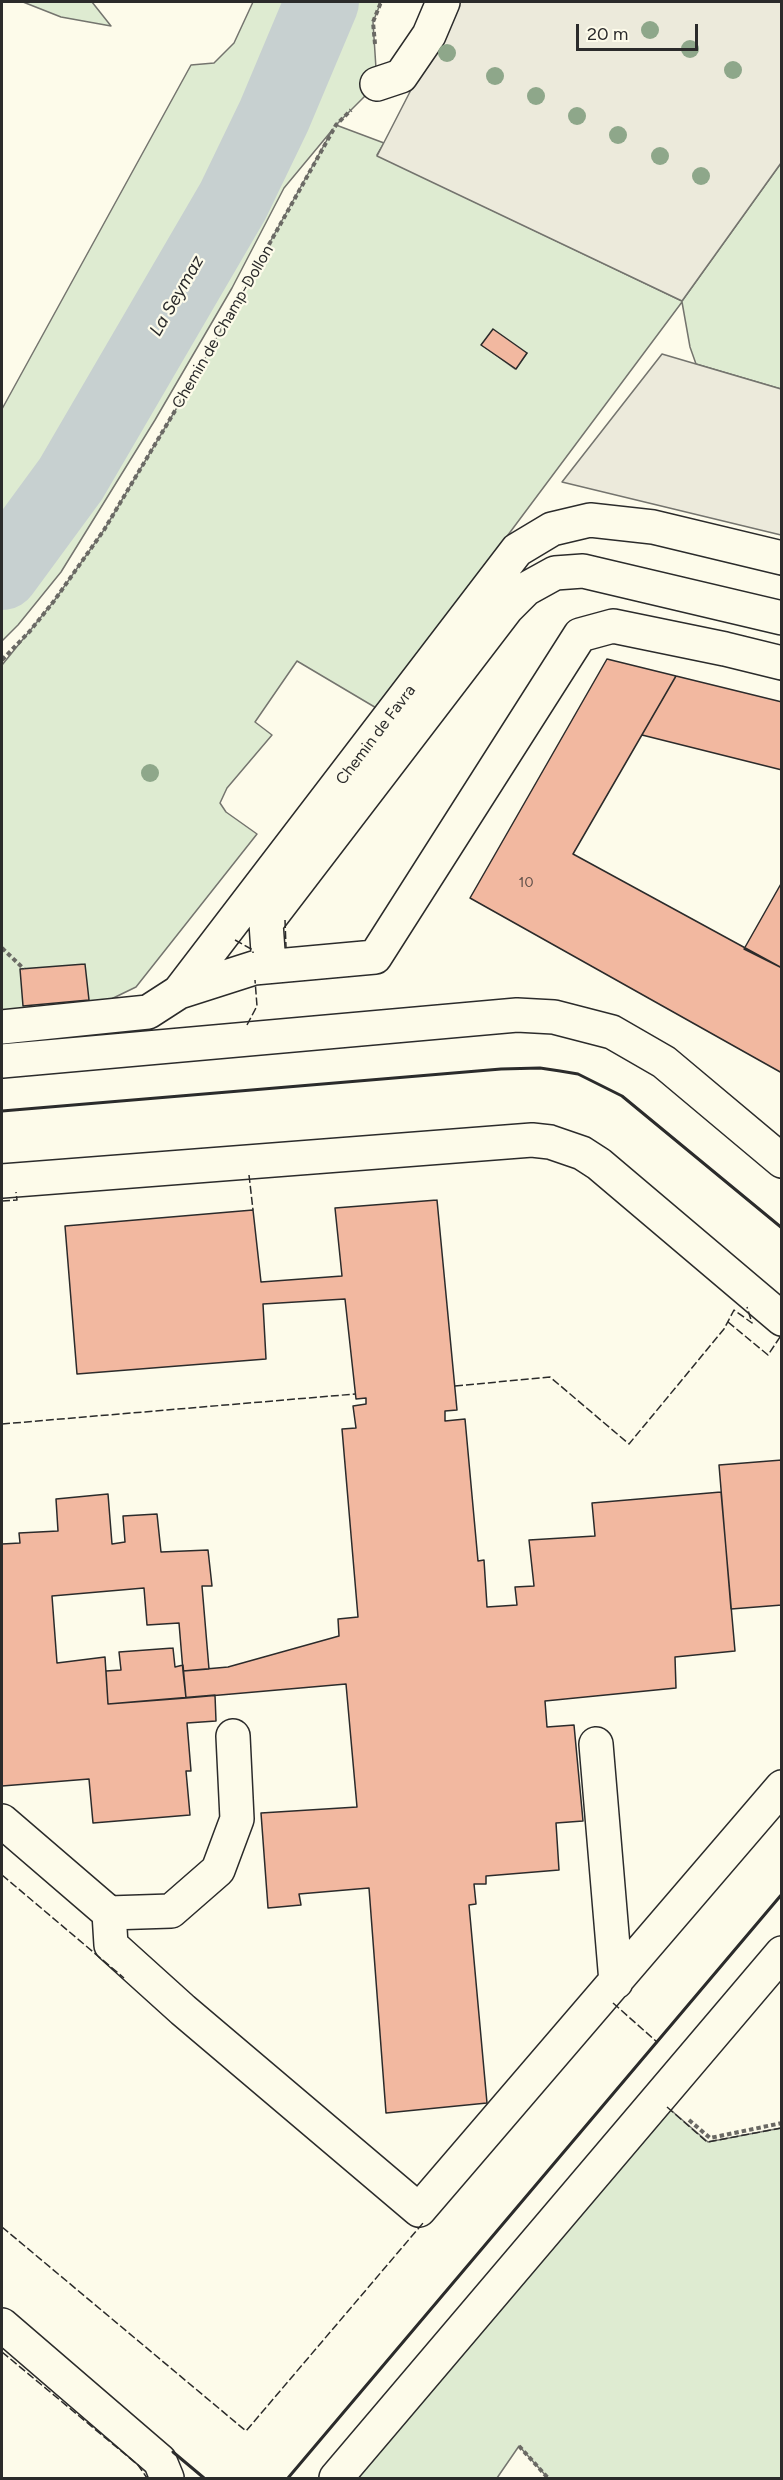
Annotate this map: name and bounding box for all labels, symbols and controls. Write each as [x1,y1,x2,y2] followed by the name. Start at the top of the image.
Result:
[579,12,700,50] scale bar
[587,23,628,45] text: 20 m
[168,242,278,412] street label: Chemin de Champ-Dollon
[145,252,209,340] water label: La Seymaz
[332,681,420,789] street label: Chemin de Favra
[519,875,533,891] house number: 10

